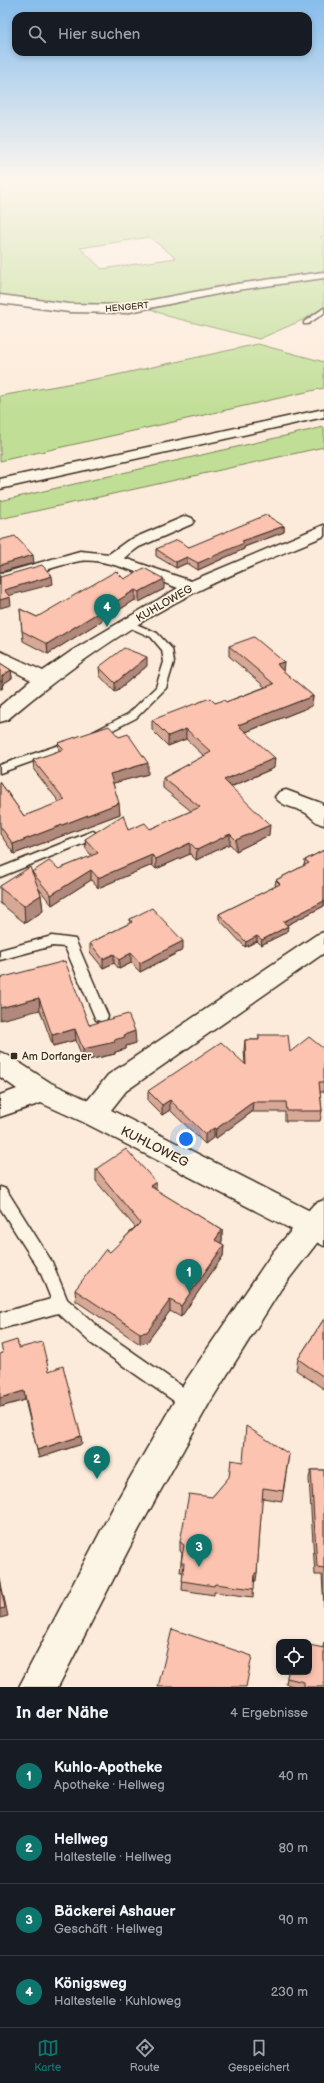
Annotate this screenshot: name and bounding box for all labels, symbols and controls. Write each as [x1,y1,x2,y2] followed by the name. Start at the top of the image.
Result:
[12,12,312,56] search box
[26,23,48,45] icon: search
[58,25,140,44] text: Hier suchen
[105,300,150,315] street label: HENGERT
[134,582,195,625] street label: KUHLOWEG
[94,594,120,627] pin: 4
[22,1050,92,1063] place label: Am Dorfanger
[9,1051,19,1061] marker: Am Dorfanger
[118,1123,191,1171] street label: KUHLOWEG
[176,1129,196,1149] your location
[176,1259,202,1292] pin: 1
[84,1446,110,1479] pin: 2
[186,1534,212,1567] pin: 3
[276,1639,312,1675] map controls
[276,1639,312,1675] button: locate
[16,1703,109,1723] text: In der Nähe
[230,1705,308,1721] text: 4 Ergebnisse
[54,1758,162,1777] text: Kuhlo-Apotheke
[26,1768,32,1784] text: 1
[278,1768,308,1784] text: 40 m
[54,1777,165,1793] text: Apotheke · Hellweg
[54,1830,108,1849] text: Hellweg
[25,1840,33,1856] text: 2
[279,1840,308,1856] text: 80 m
[54,1849,172,1865] text: Haltestelle · Hellweg
[54,1902,175,1921] text: Bäckerei Ashauer
[25,1912,33,1928] text: 3
[279,1912,308,1928] text: 90 m
[54,1921,163,1937] text: Geschäft · Hellweg
[54,1974,127,1993] text: Königsweg
[25,1984,33,2000] text: 4
[271,1984,308,2000] text: 230 m
[54,1993,181,2009] text: Haltestelle · Kuhloweg
[34,2037,61,2074] tab: Karte
[130,2037,159,2074] tab: Route
[228,2037,290,2074] tab: Gespeichert

